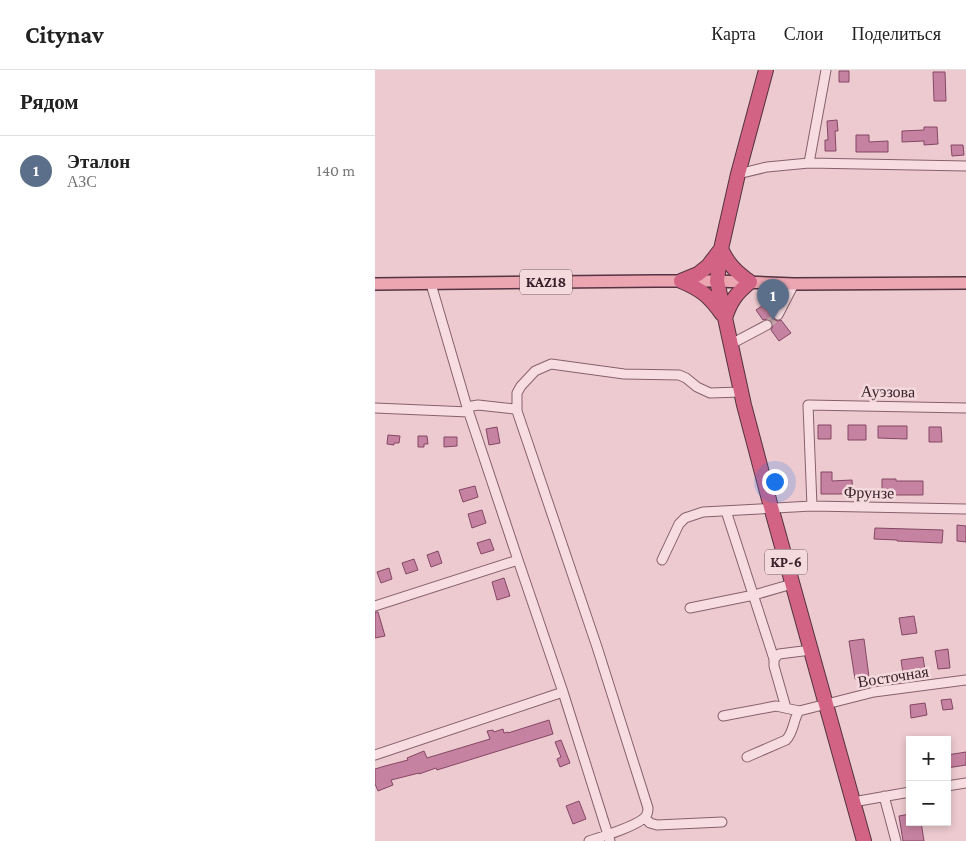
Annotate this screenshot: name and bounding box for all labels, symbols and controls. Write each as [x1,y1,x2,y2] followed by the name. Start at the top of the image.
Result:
[25,21,104,48] text: Citynav
[711,24,756,44] text: Карта
[784,24,823,44] text: Слои
[851,24,941,44] text: Поделиться
[20,90,79,114] text: Рядом
[67,151,130,172] text: Эталон
[33,162,39,179] text: 1
[317,162,355,179] text: 140 m
[67,173,97,190] text: АЗС
[520,270,572,294] road number: KAZ18
[757,279,789,320] pin: 1
[861,383,915,401] street label: Ауэзова
[762,469,788,495] your location
[844,484,894,502] street label: Фрунзе
[765,550,807,574] road number: KP-6
[856,662,930,690] street label: Восточная
[906,736,951,826] map controls
[906,736,951,781] button: +
[906,781,951,826] button: −

